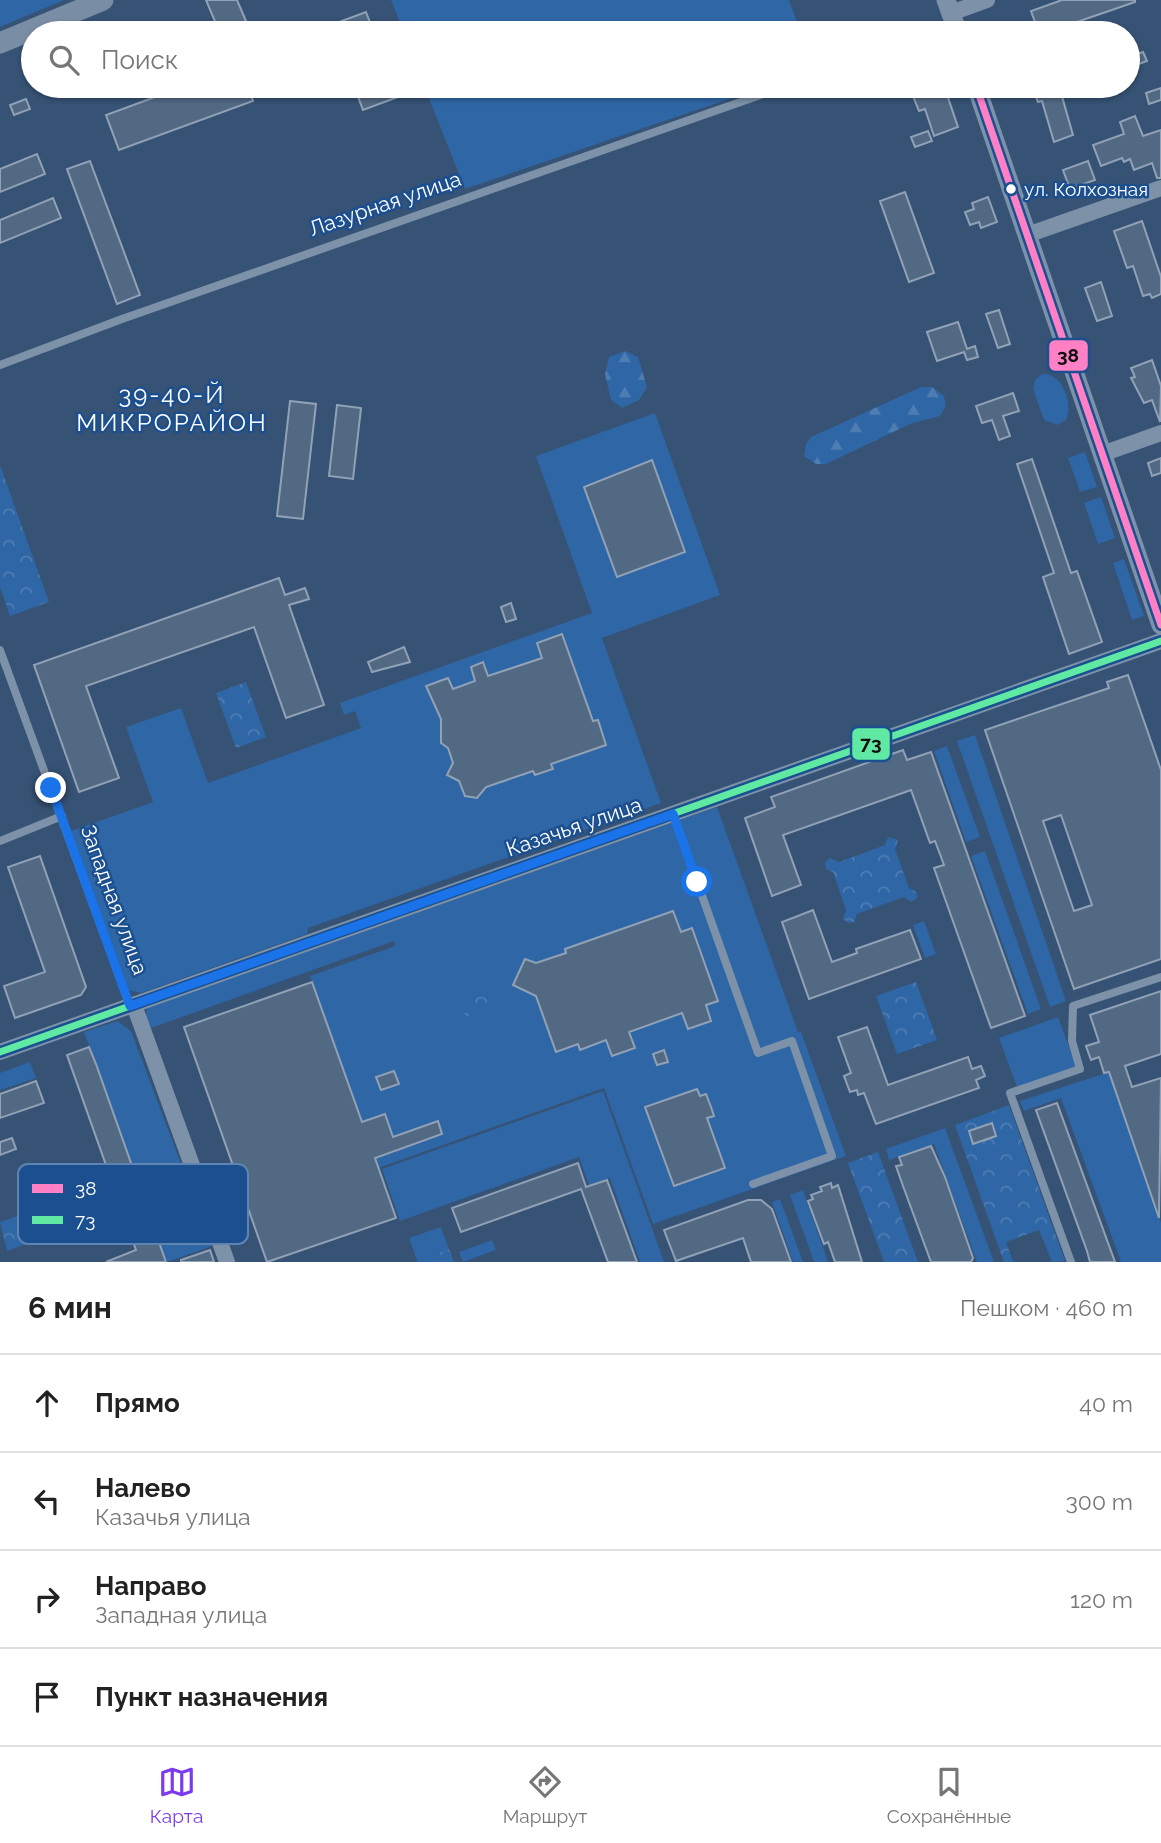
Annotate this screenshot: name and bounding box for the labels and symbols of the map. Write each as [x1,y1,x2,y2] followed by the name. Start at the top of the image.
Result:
[305,166,464,241] street label: Лазурная улица
[1024,178,1148,200] place label: ул. Колхозная
[1004,182,1018,196] marker: ул. Колхозная
[1048,339,1089,372] line badge: 38
[1057,344,1079,366] text: 38
[76,380,268,437] district label: 39-40-Й МИКРОРАЙОН
[851,727,891,761] line badge: 73
[860,732,882,754] text: 73
[35,772,66,803] route end
[503,792,645,861] street label: Казачья улица
[76,822,153,978] street label: Западная улица
[681,866,712,897] route start
[18,1164,248,1244] legend
[75,1177,96,1199] text: 38
[75,1209,95,1231] text: 73

